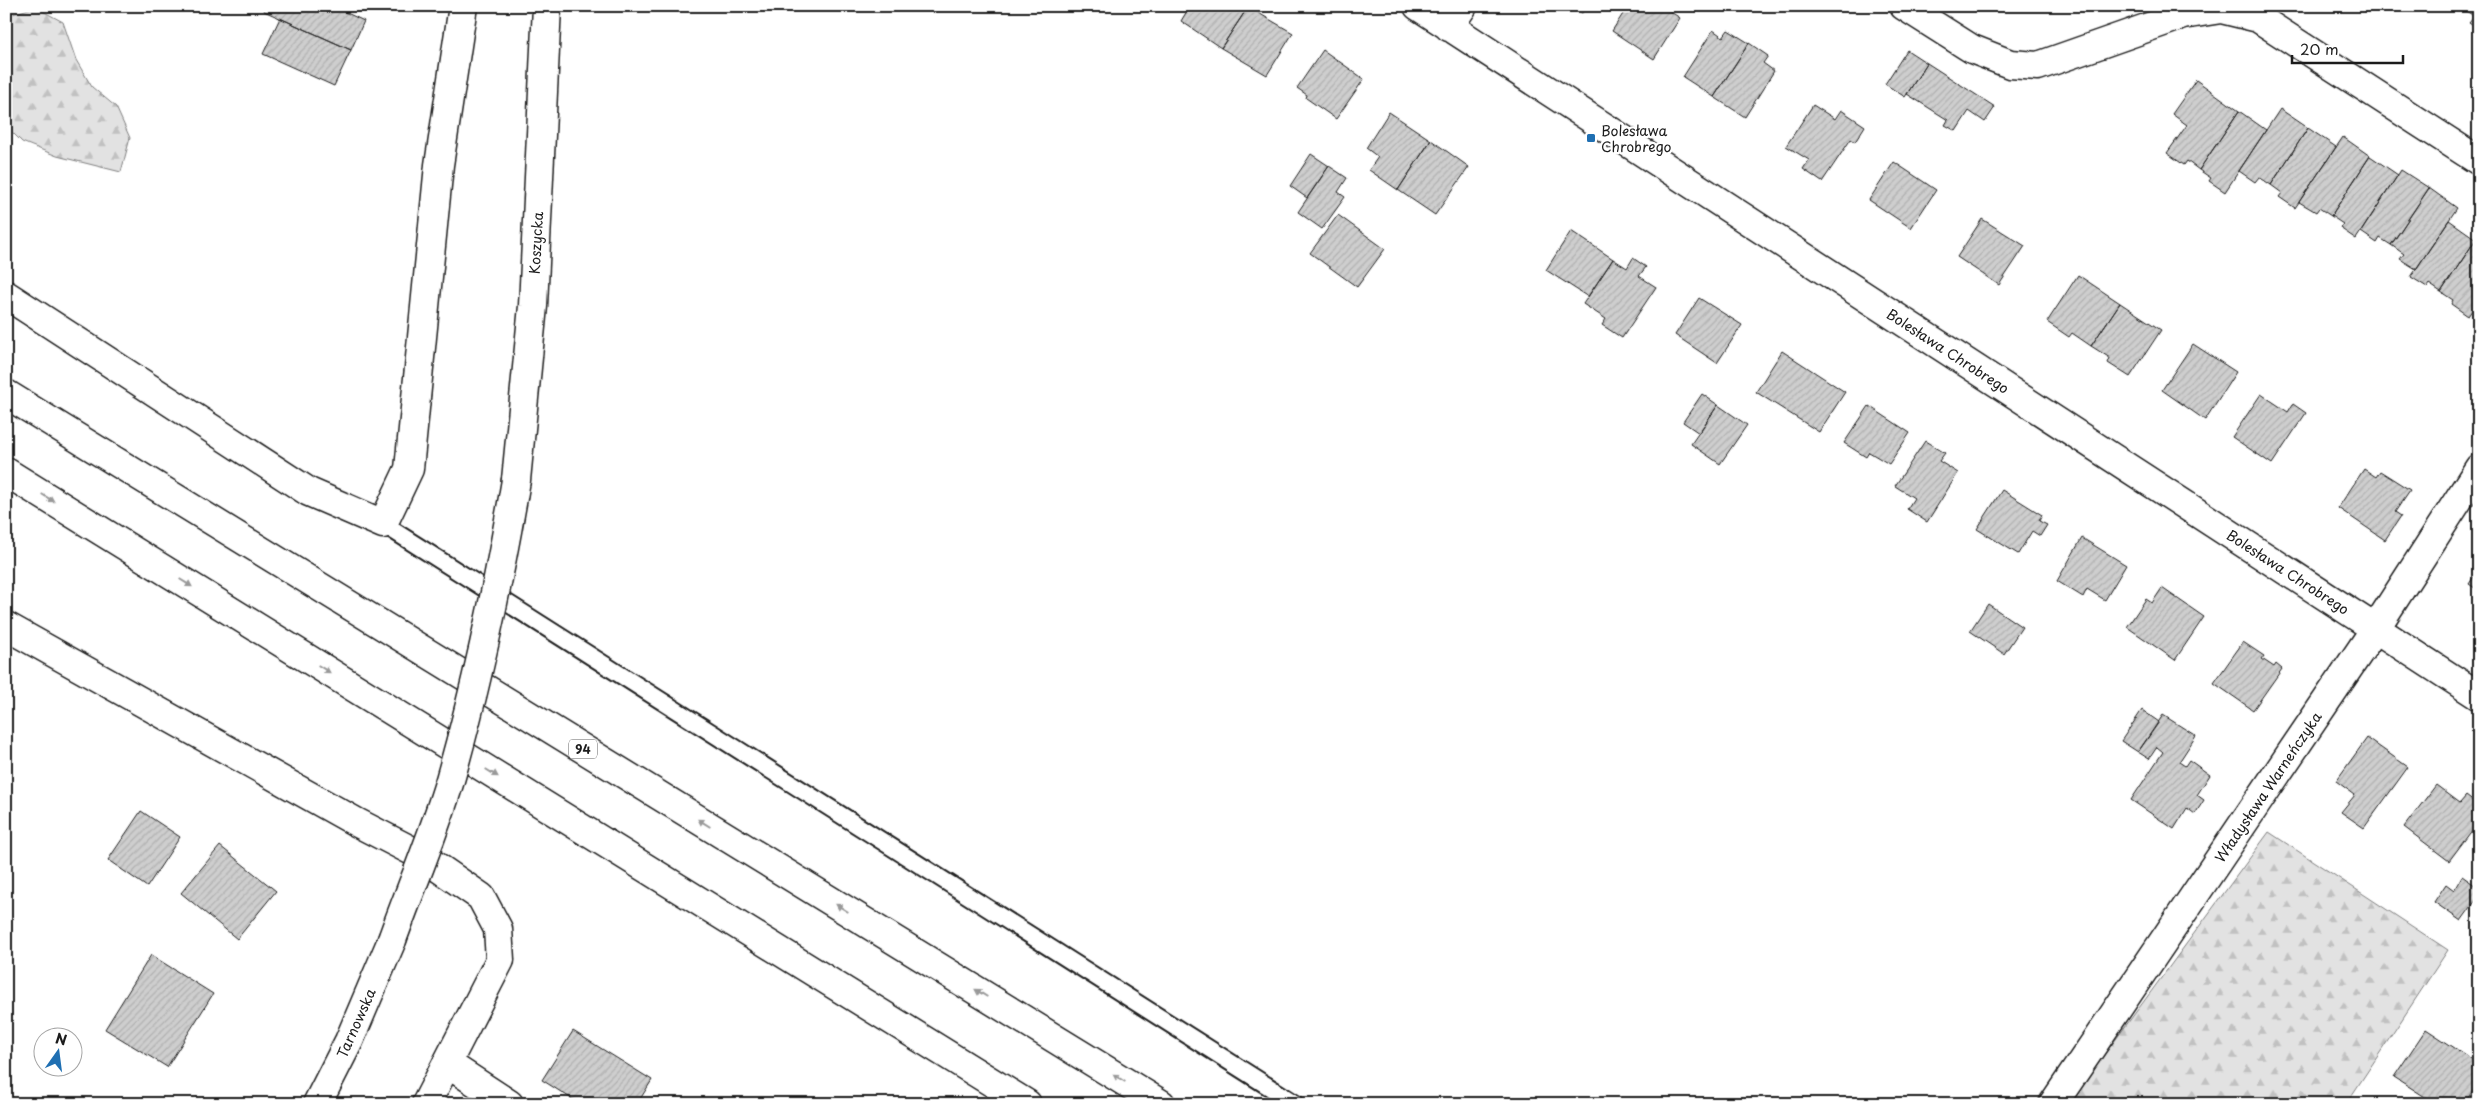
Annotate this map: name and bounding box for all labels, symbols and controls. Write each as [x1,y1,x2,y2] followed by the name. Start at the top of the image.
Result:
[2292,32,2404,64] scale bar
[2300,37,2339,60] text: 20 m
[1601,120,1672,157] place label: Bolesława Chrobrego
[1585,132,1597,144] marker: Bolesława Chrobrego
[524,211,548,275] street label: Koszycka
[1883,303,2013,399] street label: Bolesława Chrobrego
[41,493,54,502] one-way arrow
[2223,524,2353,620] street label: Bolesława Chrobrego
[179,579,192,588] one-way arrow
[318,664,331,673] one-way arrow
[2210,707,2327,867] street label: Władysława Warneńczyka
[569,740,597,759] road number: 94
[485,768,499,777] one-way arrow
[697,818,710,827] one-way arrow
[836,903,849,912] one-way arrow
[331,985,381,1061] street label: Tarnowska
[974,988,987,998] one-way arrow
[53,1027,69,1050] text: N
[32,1028,82,1078] north arrow
[1113,1074,1126,1083] one-way arrow

